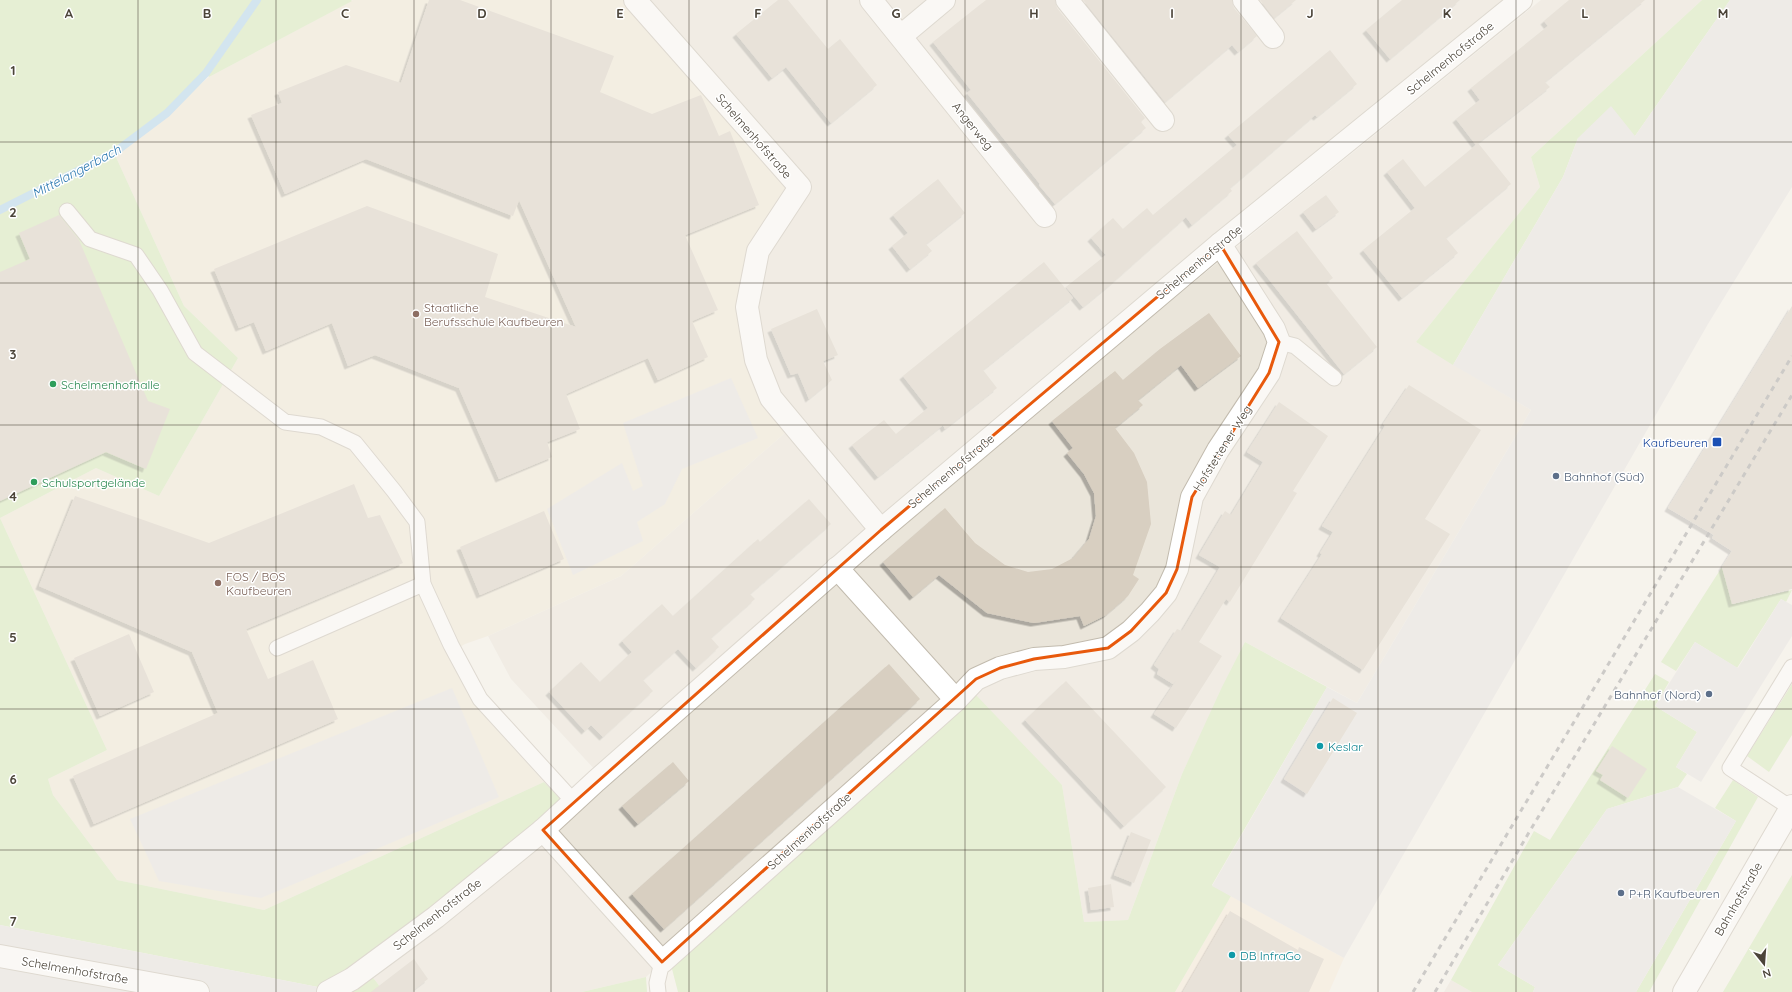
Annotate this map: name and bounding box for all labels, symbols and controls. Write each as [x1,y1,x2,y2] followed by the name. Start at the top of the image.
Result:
[65,5,74,21] text: A
[203,5,211,21] text: B
[341,5,349,21] text: C
[477,5,487,21] text: D
[616,5,624,21] text: E
[754,5,762,21] text: F
[891,5,901,21] text: G
[1029,5,1039,21] text: H
[1170,5,1174,21] text: I
[1306,5,1314,21] text: J
[1443,5,1452,21] text: K
[1581,5,1589,21] text: L
[1718,5,1728,21] text: M
[1403,18,1497,98] street label: Schelmenhofstraße
[10,62,16,78] text: 1
[713,90,795,182] street label: Schelmenhofstraße
[949,99,997,153] street label: Angerweg
[29,141,124,201] water label: Mittelangerbach
[9,204,17,220] text: 2
[1153,221,1245,302] street label: Schelmenhofstraße
[424,300,564,329] place label: Staatliche Berufsschule Kaufbeuren
[411,309,421,319] marker: Staatliche Berufsschule Kaufbeuren
[10,346,17,362] text: 3
[61,377,160,392] place label: Schelmenhofhalle
[48,379,58,389] marker: Schelmenhofhalle
[1189,402,1255,494] street label: Hofstettener Weg
[905,430,997,511] street label: Schelmenhofstraße
[1643,435,1708,450] place label: Kaufbeuren
[1711,436,1723,448] marker: Kaufbeuren
[1564,469,1644,484] place label: Bahnhof (Süd)
[1551,471,1561,481] marker: Bahnhof (Süd)
[42,475,145,490] place label: Schulsportgelände
[29,477,39,487] marker: Schulsportgelände
[9,488,17,504] text: 4
[226,569,291,598] place label: FOS / BOS Kaufbeuren
[213,578,223,588] marker: FOS / BOS Kaufbeuren
[9,629,17,645] text: 5
[1614,687,1701,702] place label: Bahnhof (Nord)
[1704,689,1714,699] marker: Bahnhof (Nord)
[1328,739,1363,754] place label: Keslar
[1315,741,1325,751] marker: Keslar
[9,771,17,787] text: 6
[764,789,854,873] street label: Schelmenhofstraße
[1711,859,1765,939] street label: Bahnhofstraße
[390,875,484,953] street label: Schelmenhofstraße
[1629,886,1720,901] place label: P+R Kaufbeuren
[1616,888,1626,898] marker: P+R Kaufbeuren
[9,913,17,929] text: 7
[1744,944,1784,984] north arrow
[1240,948,1301,963] place label: DB InfraGo
[1227,950,1237,960] marker: DB InfraGo
[21,953,130,987] street label: Schelmenhofstraße
[1761,966,1773,981] text: N

